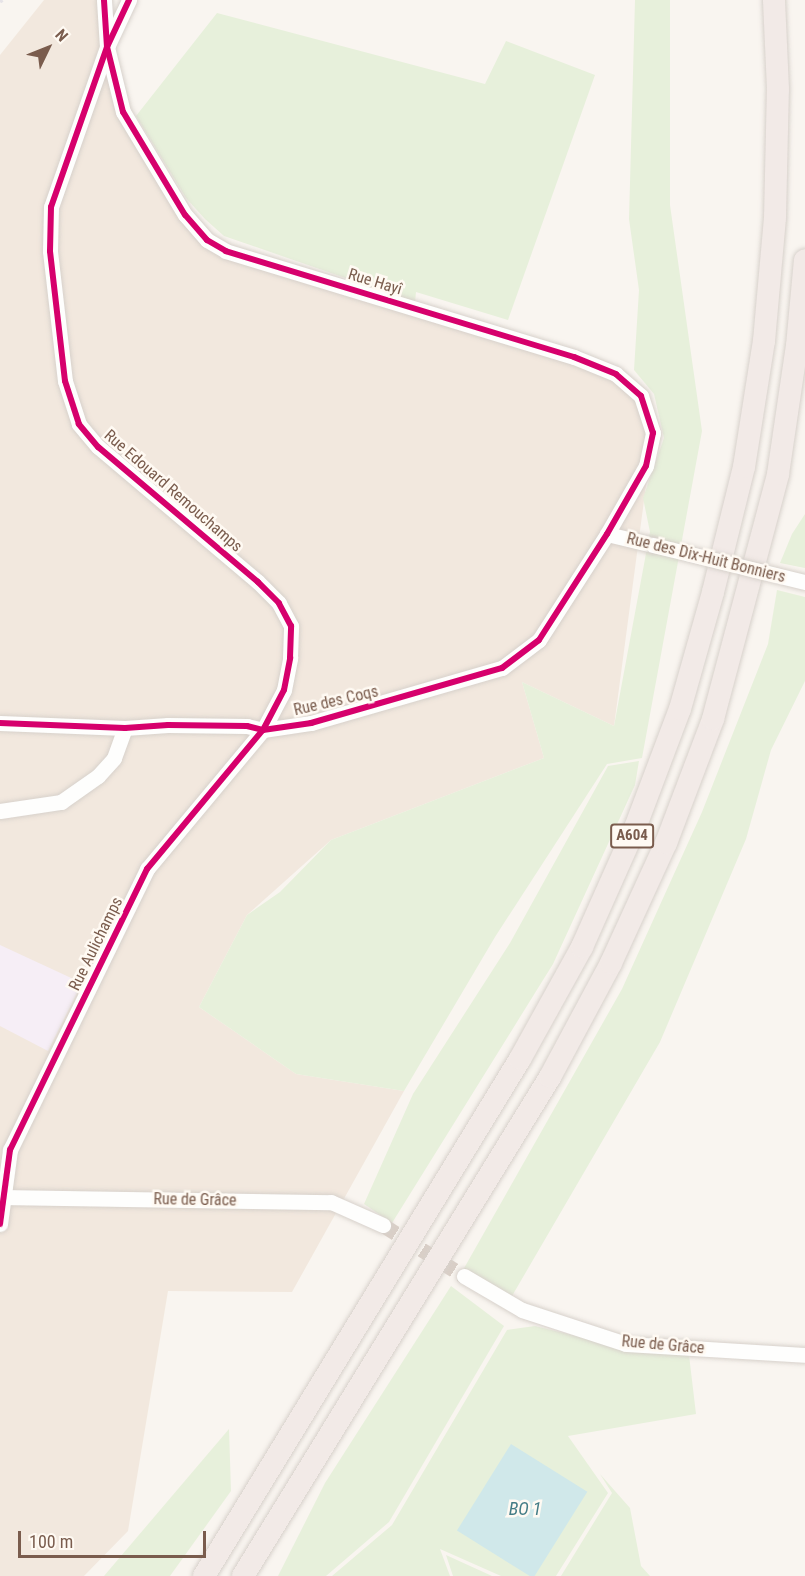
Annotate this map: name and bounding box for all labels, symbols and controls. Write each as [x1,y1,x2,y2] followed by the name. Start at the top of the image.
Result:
[18,18,78,78] north arrow
[51,25,72,45] text: N
[346,265,404,299] street label: Rue Hayî
[100,426,246,556] street label: Rue Edouard Remouchamps
[625,529,787,587] street label: Rue des Dix-Huit Bonniers
[292,682,380,720] street label: Rue des Coqs
[610,824,654,848] road number: A604
[65,894,127,994] street label: Rue Aulichamps
[153,1190,237,1210] street label: Rue de Grâce
[621,1332,705,1358] street label: Rue de Grâce
[509,1498,541,1520] water label: BO 1
[21,1519,208,1557] scale bar
[29,1531,73,1552] text: 100 m

